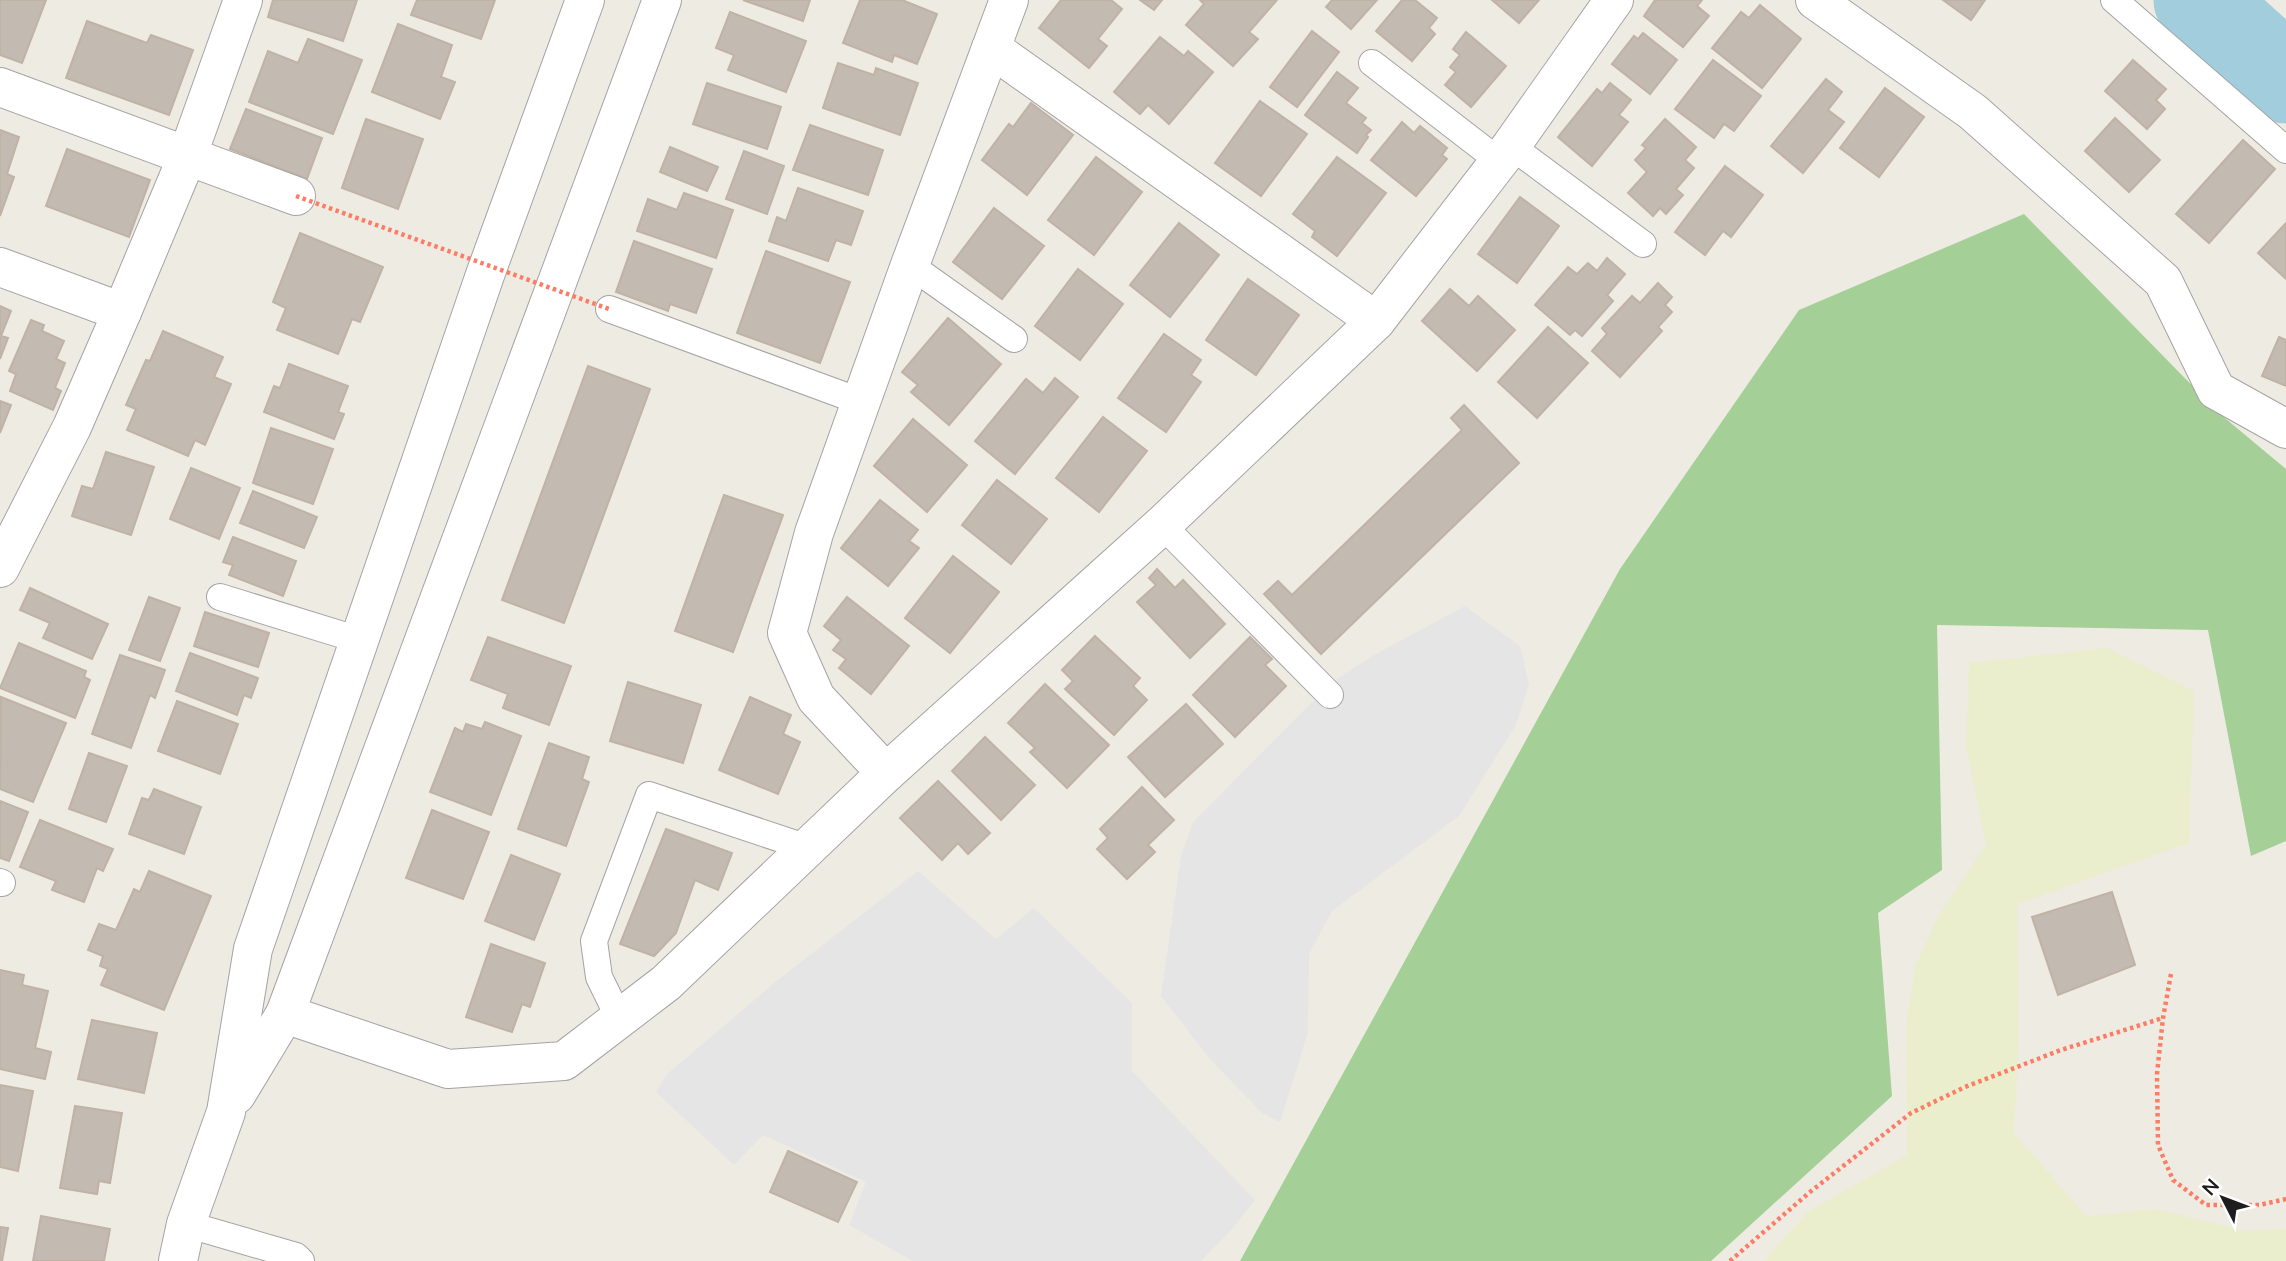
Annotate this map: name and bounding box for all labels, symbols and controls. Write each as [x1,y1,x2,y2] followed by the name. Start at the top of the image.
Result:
[2188,1163,2258,1233] north arrow
[2197,1173,2224,1200] text: N

